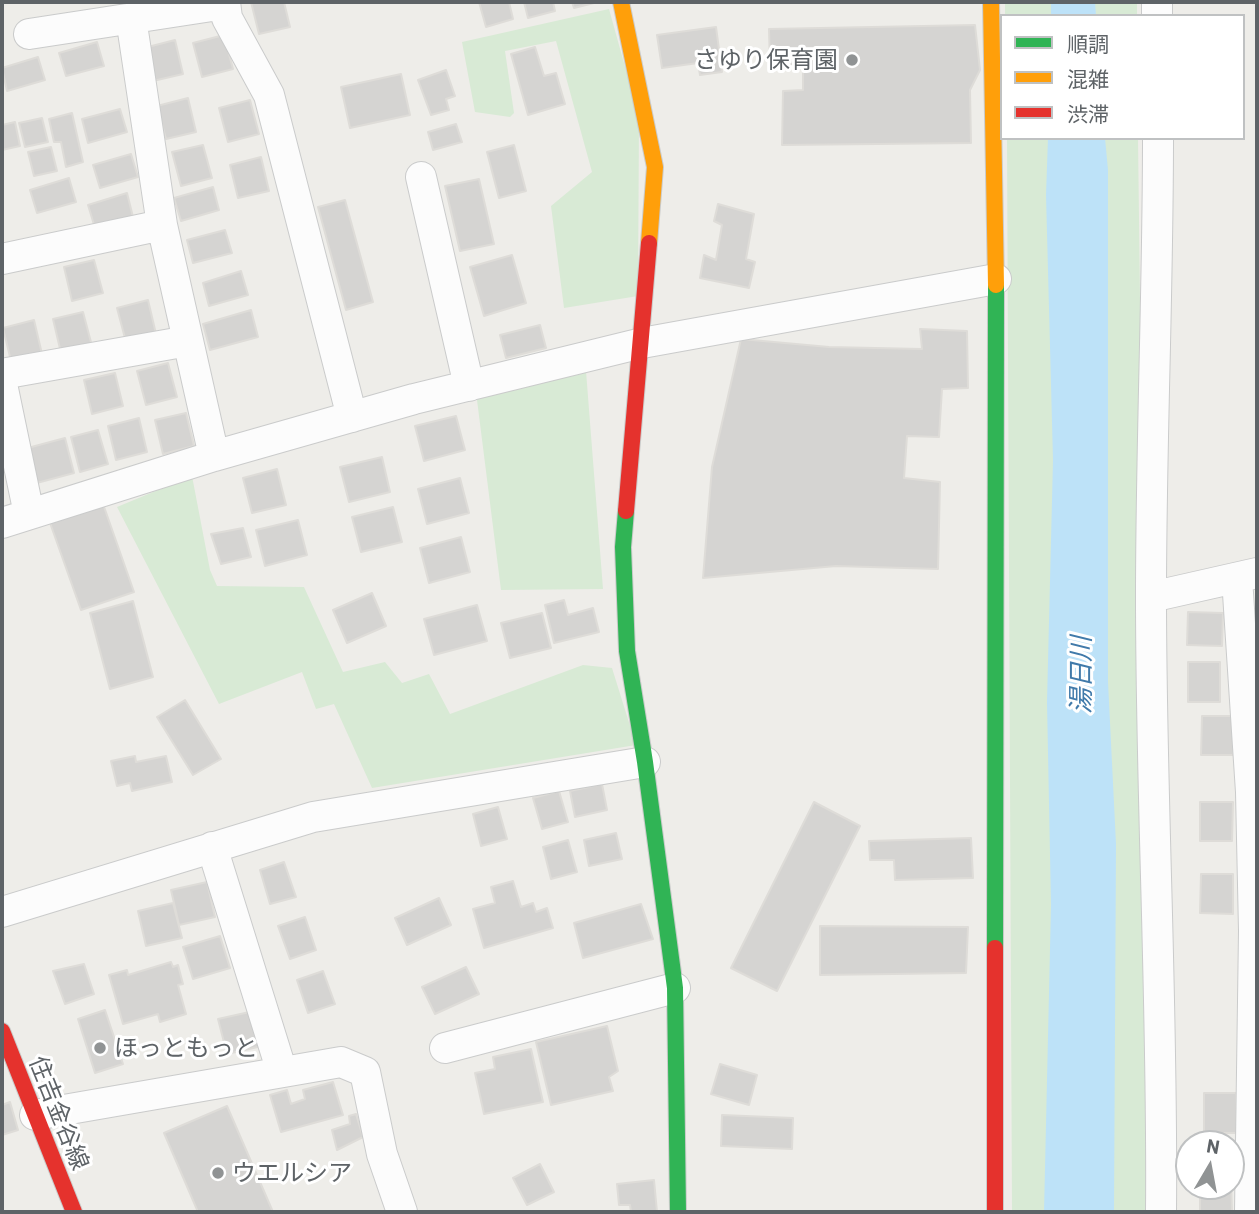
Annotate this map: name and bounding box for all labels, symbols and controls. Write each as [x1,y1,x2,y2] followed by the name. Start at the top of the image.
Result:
[1000,14,1245,140] legend
[1067,31,1109,56] text: 順調
[694,46,838,74] place label: さゆり保育園
[844,52,860,68] marker: さゆり保育園
[1067,66,1109,91] text: 混雑
[1067,101,1109,126] text: 渋滞
[1065,636,1097,714] water label: 湯日川
[114,1034,258,1062] place label: ほっともっと
[92,1040,108,1056] marker: ほっともっと
[23,1052,95,1174] street label: 住吉金谷線
[1175,1130,1245,1200] north arrow
[1205,1133,1222,1158] text: N
[232,1159,352,1187] place label: ウエルシア
[210,1165,226,1181] marker: ウエルシア

